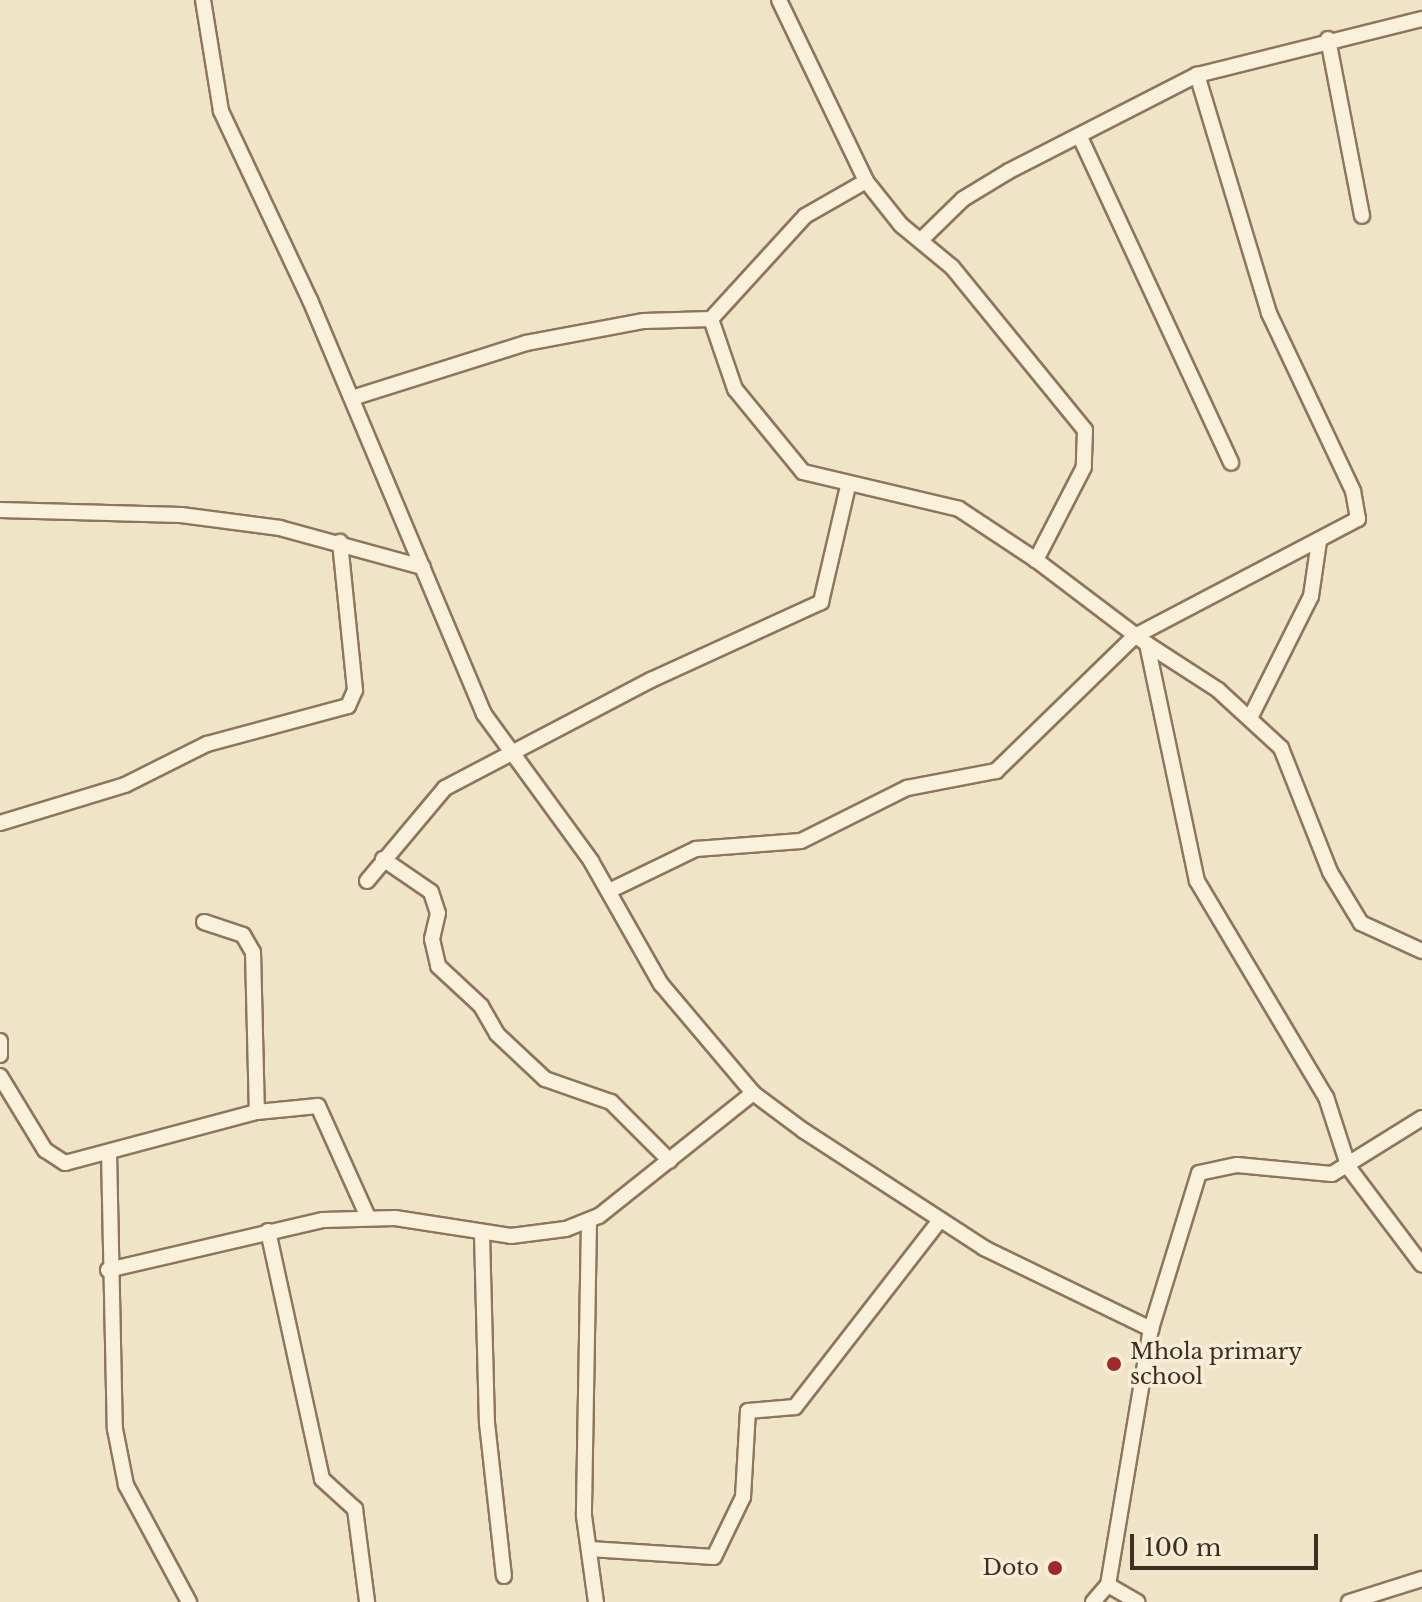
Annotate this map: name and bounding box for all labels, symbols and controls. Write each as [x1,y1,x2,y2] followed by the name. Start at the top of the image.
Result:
[1130,1338,1302,1390] place label: Mhola primary school
[1105,1355,1123,1373] marker: Mhola primary school
[1134,1518,1322,1568] scale bar
[1144,1533,1222,1562] text: 100 m
[982,1555,1039,1581] place label: Doto
[1046,1559,1064,1577] marker: Doto

